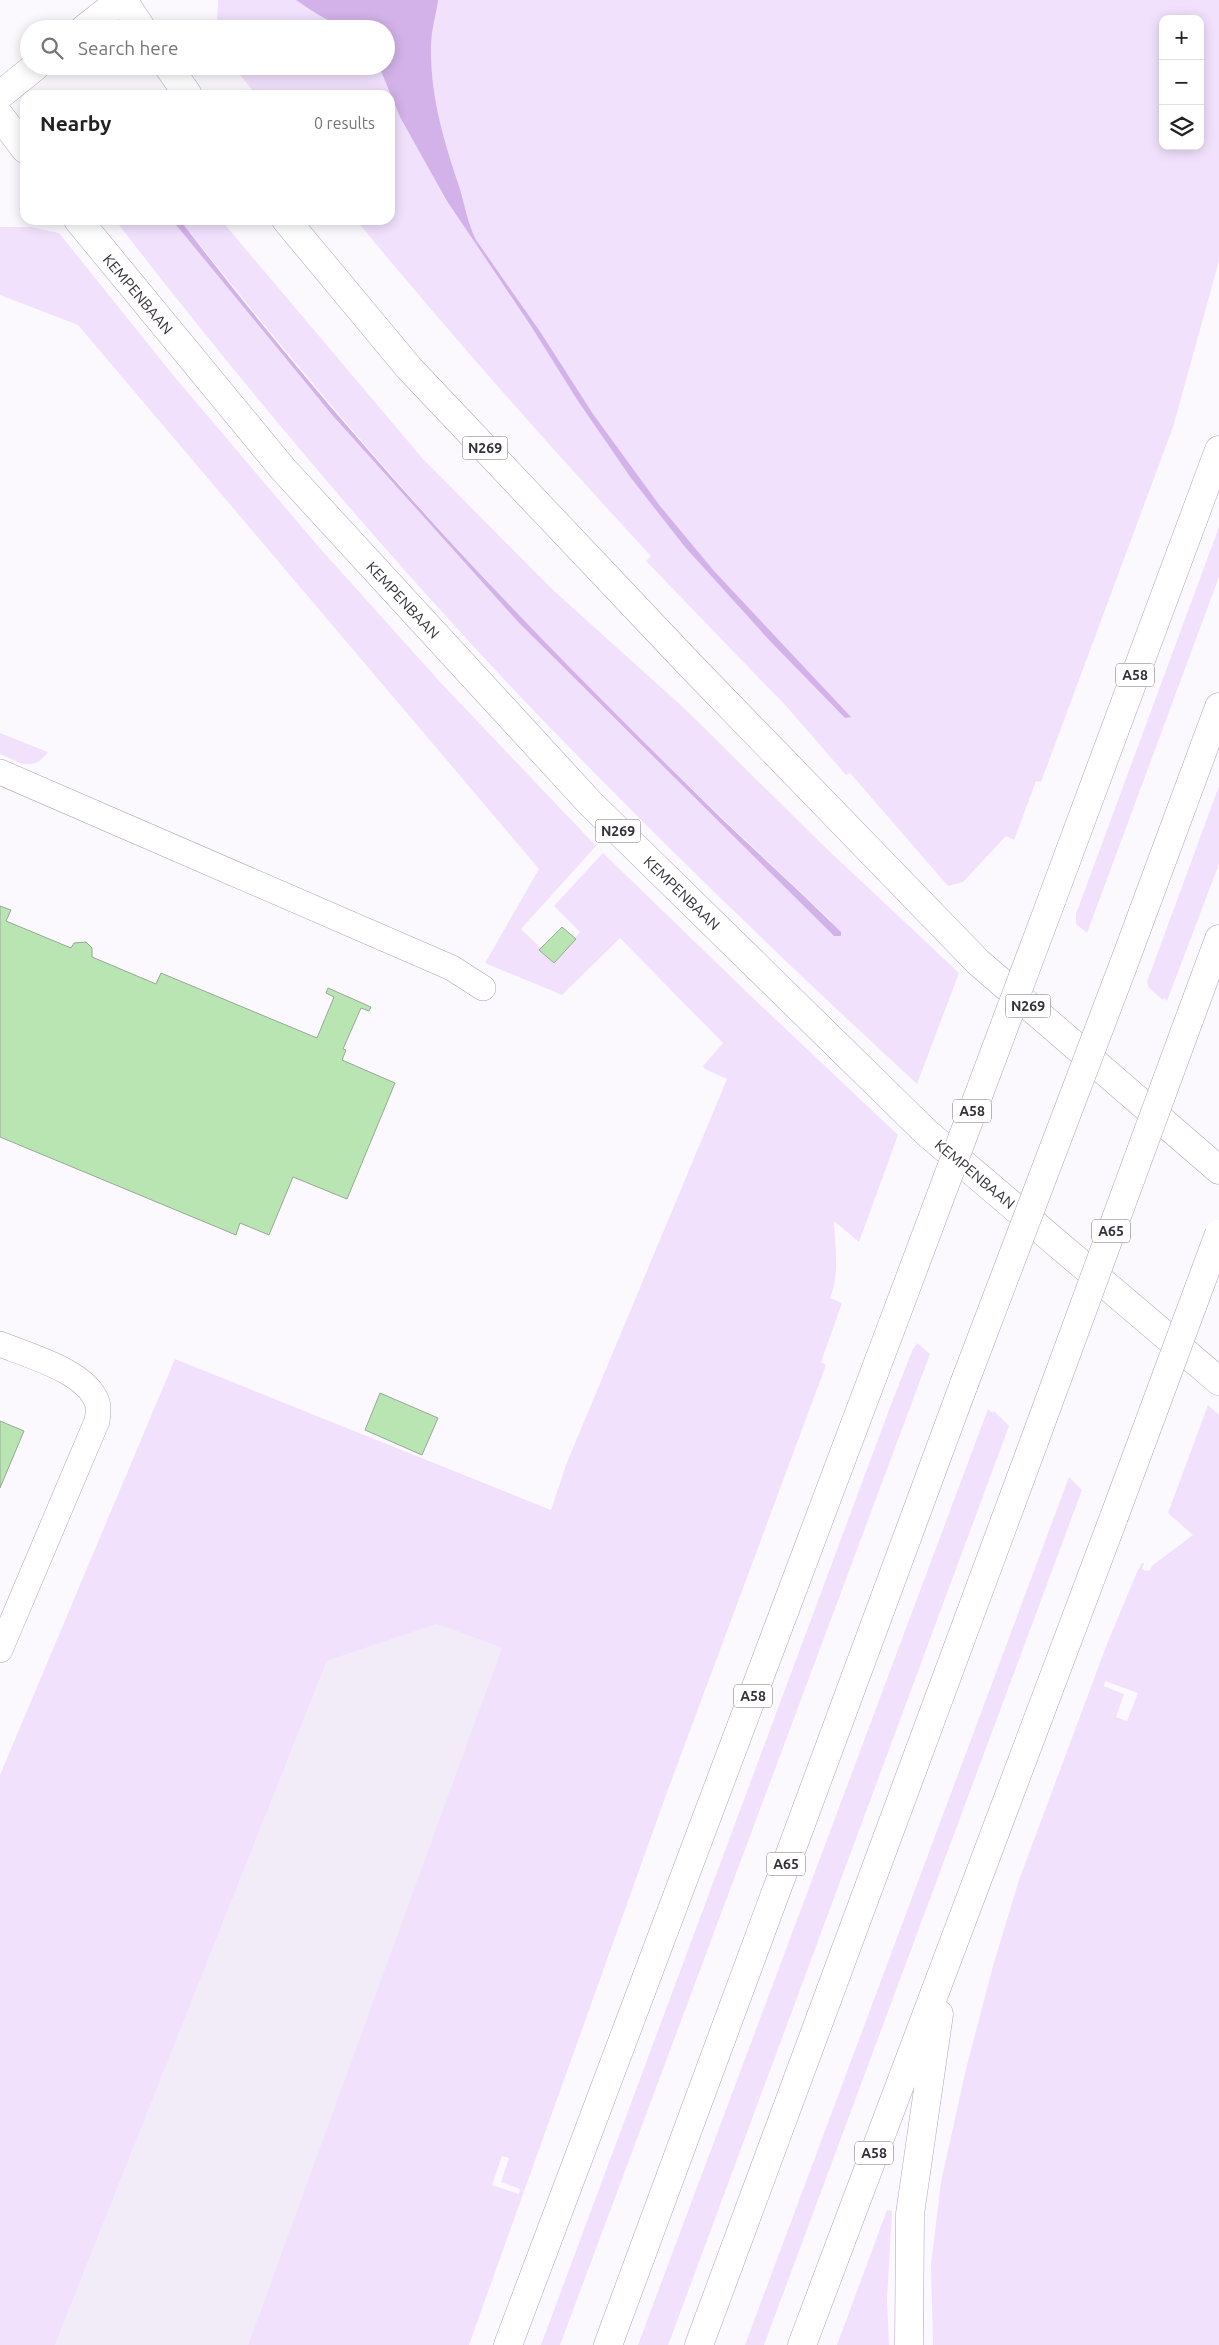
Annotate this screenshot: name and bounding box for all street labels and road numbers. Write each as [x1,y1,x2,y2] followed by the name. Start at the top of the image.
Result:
[100,251,176,337] street label: KEMPENBAAN
[462,436,508,459] road number: N269
[363,558,443,642] street label: KEMPENBAAN
[1116,664,1154,686] road number: A58
[596,819,640,842] road number: N269
[641,853,723,933] street label: KEMPENBAAN
[1006,994,1050,1018] road number: N269
[953,1100,991,1122] road number: A58
[932,1136,1018,1212] street label: KEMPENBAAN
[1092,1220,1130,1242] road number: A65
[734,1684,772,1708] road number: A58
[767,1852,805,1876] road number: A65
[855,2142,893,2164] road number: A58

